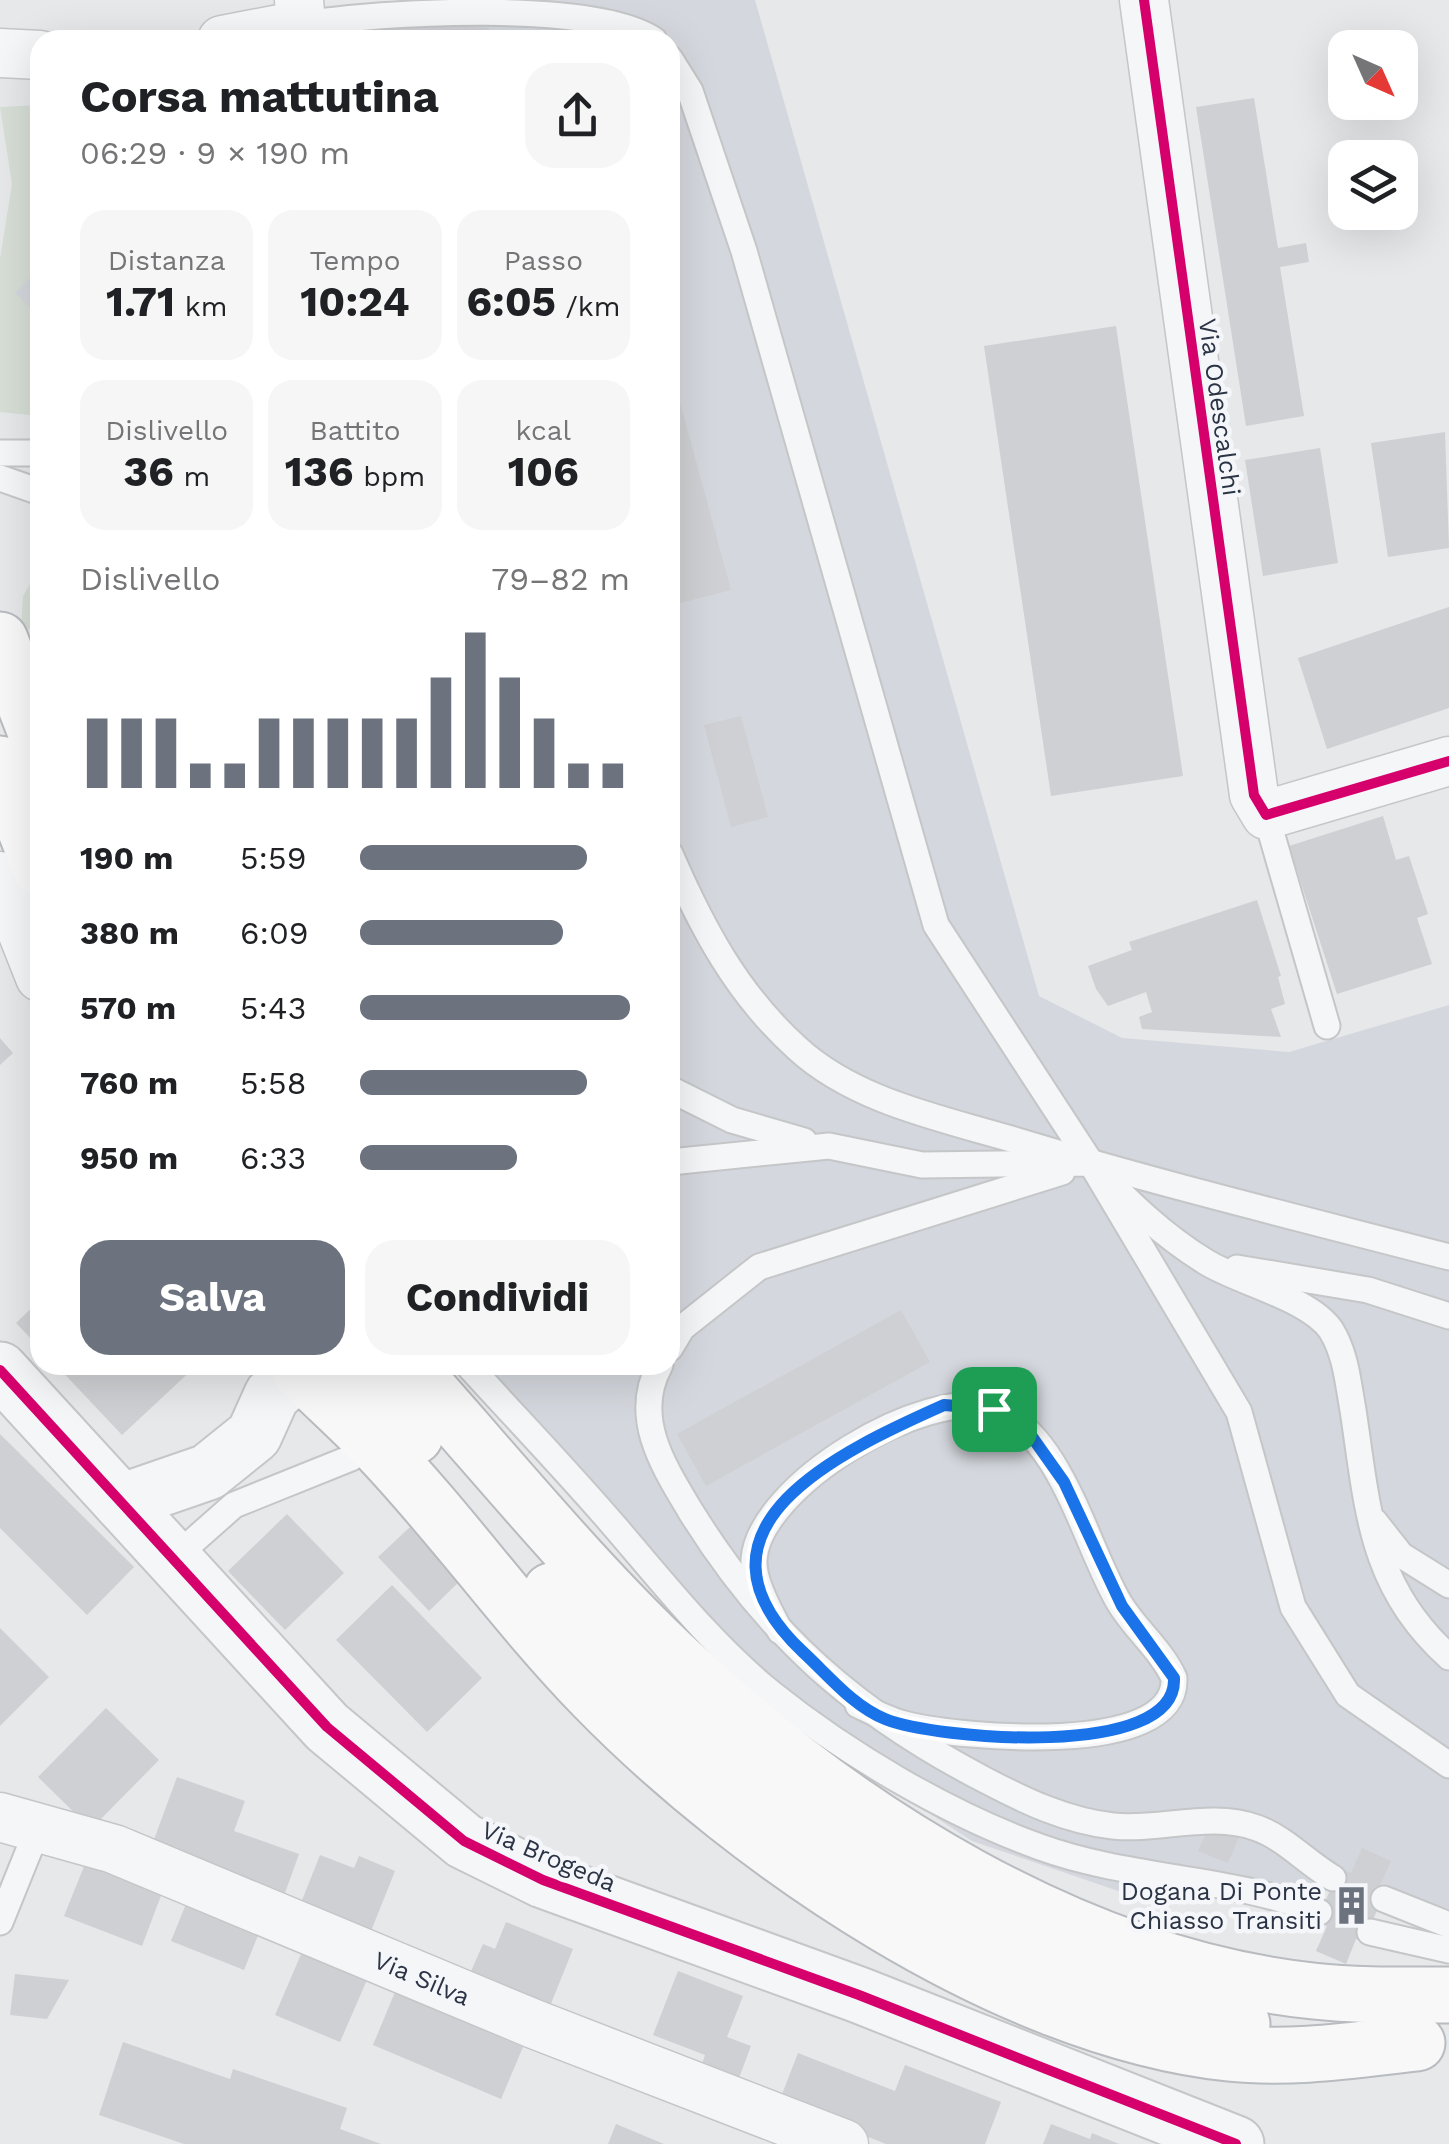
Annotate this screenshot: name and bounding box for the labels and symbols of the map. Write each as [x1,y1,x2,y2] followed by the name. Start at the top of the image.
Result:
[1328,30,1418,120] north arrow
[1193,316,1246,498] street label: Via Odescalchi
[952,1367,1037,1452] pin
[477,1815,621,1898] street label: Via Brogeda
[1121,1877,1322,1935] place label: Dogana Di Ponte Chiasso Transiti
[1331,1884,1373,1926] building icon: Dogana Di Ponte Chiasso Transiti
[369,1945,474,2012] street label: Via Silva

